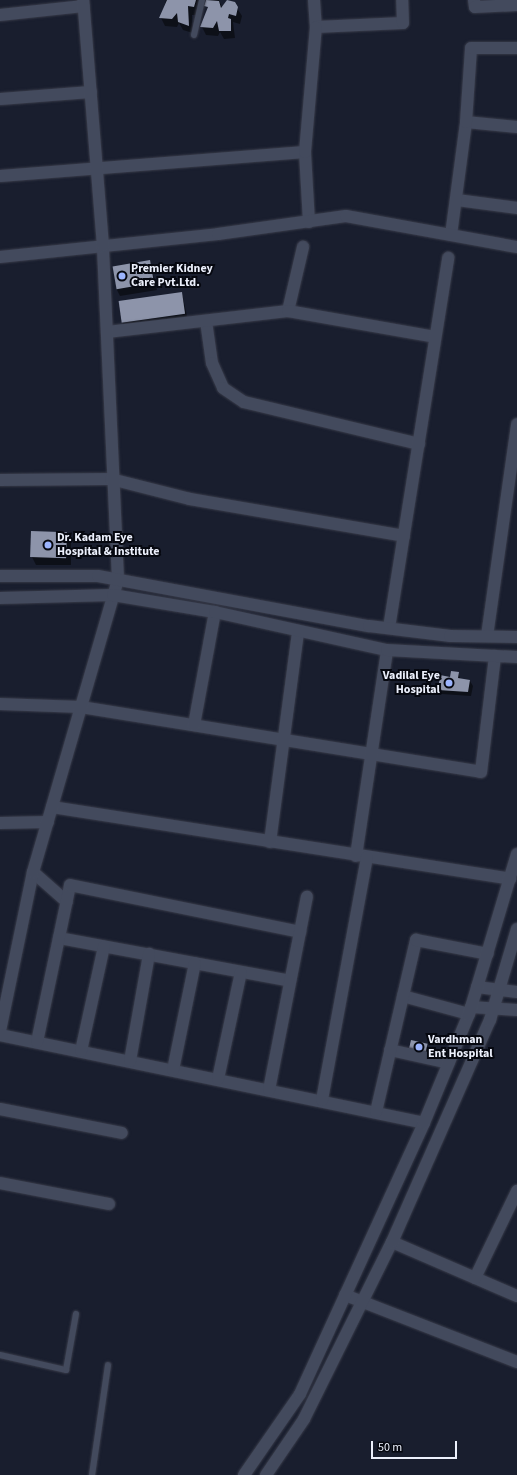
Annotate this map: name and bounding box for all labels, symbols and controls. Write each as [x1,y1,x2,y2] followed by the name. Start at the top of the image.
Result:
[131,262,213,290] place label: Premier Kidney Care Pvt.Ltd.
[116,270,128,282] marker: Premier Kidney Care Pvt.Ltd.
[57,531,160,559] place label: Dr. Kadam Eye Hospital & Institute
[42,539,54,551] marker: Dr. Kadam Eye Hospital & Institute
[383,669,440,697] place label: Vadilal Eye Hospital
[443,677,455,689] marker: Vadilal Eye Hospital
[428,1033,493,1061] place label: Vardhman Ent Hospital
[413,1041,425,1053] marker: Vardhman Ent Hospital
[373,1433,459,1459] scale bar
[378,1439,402,1456] text: 50 m

